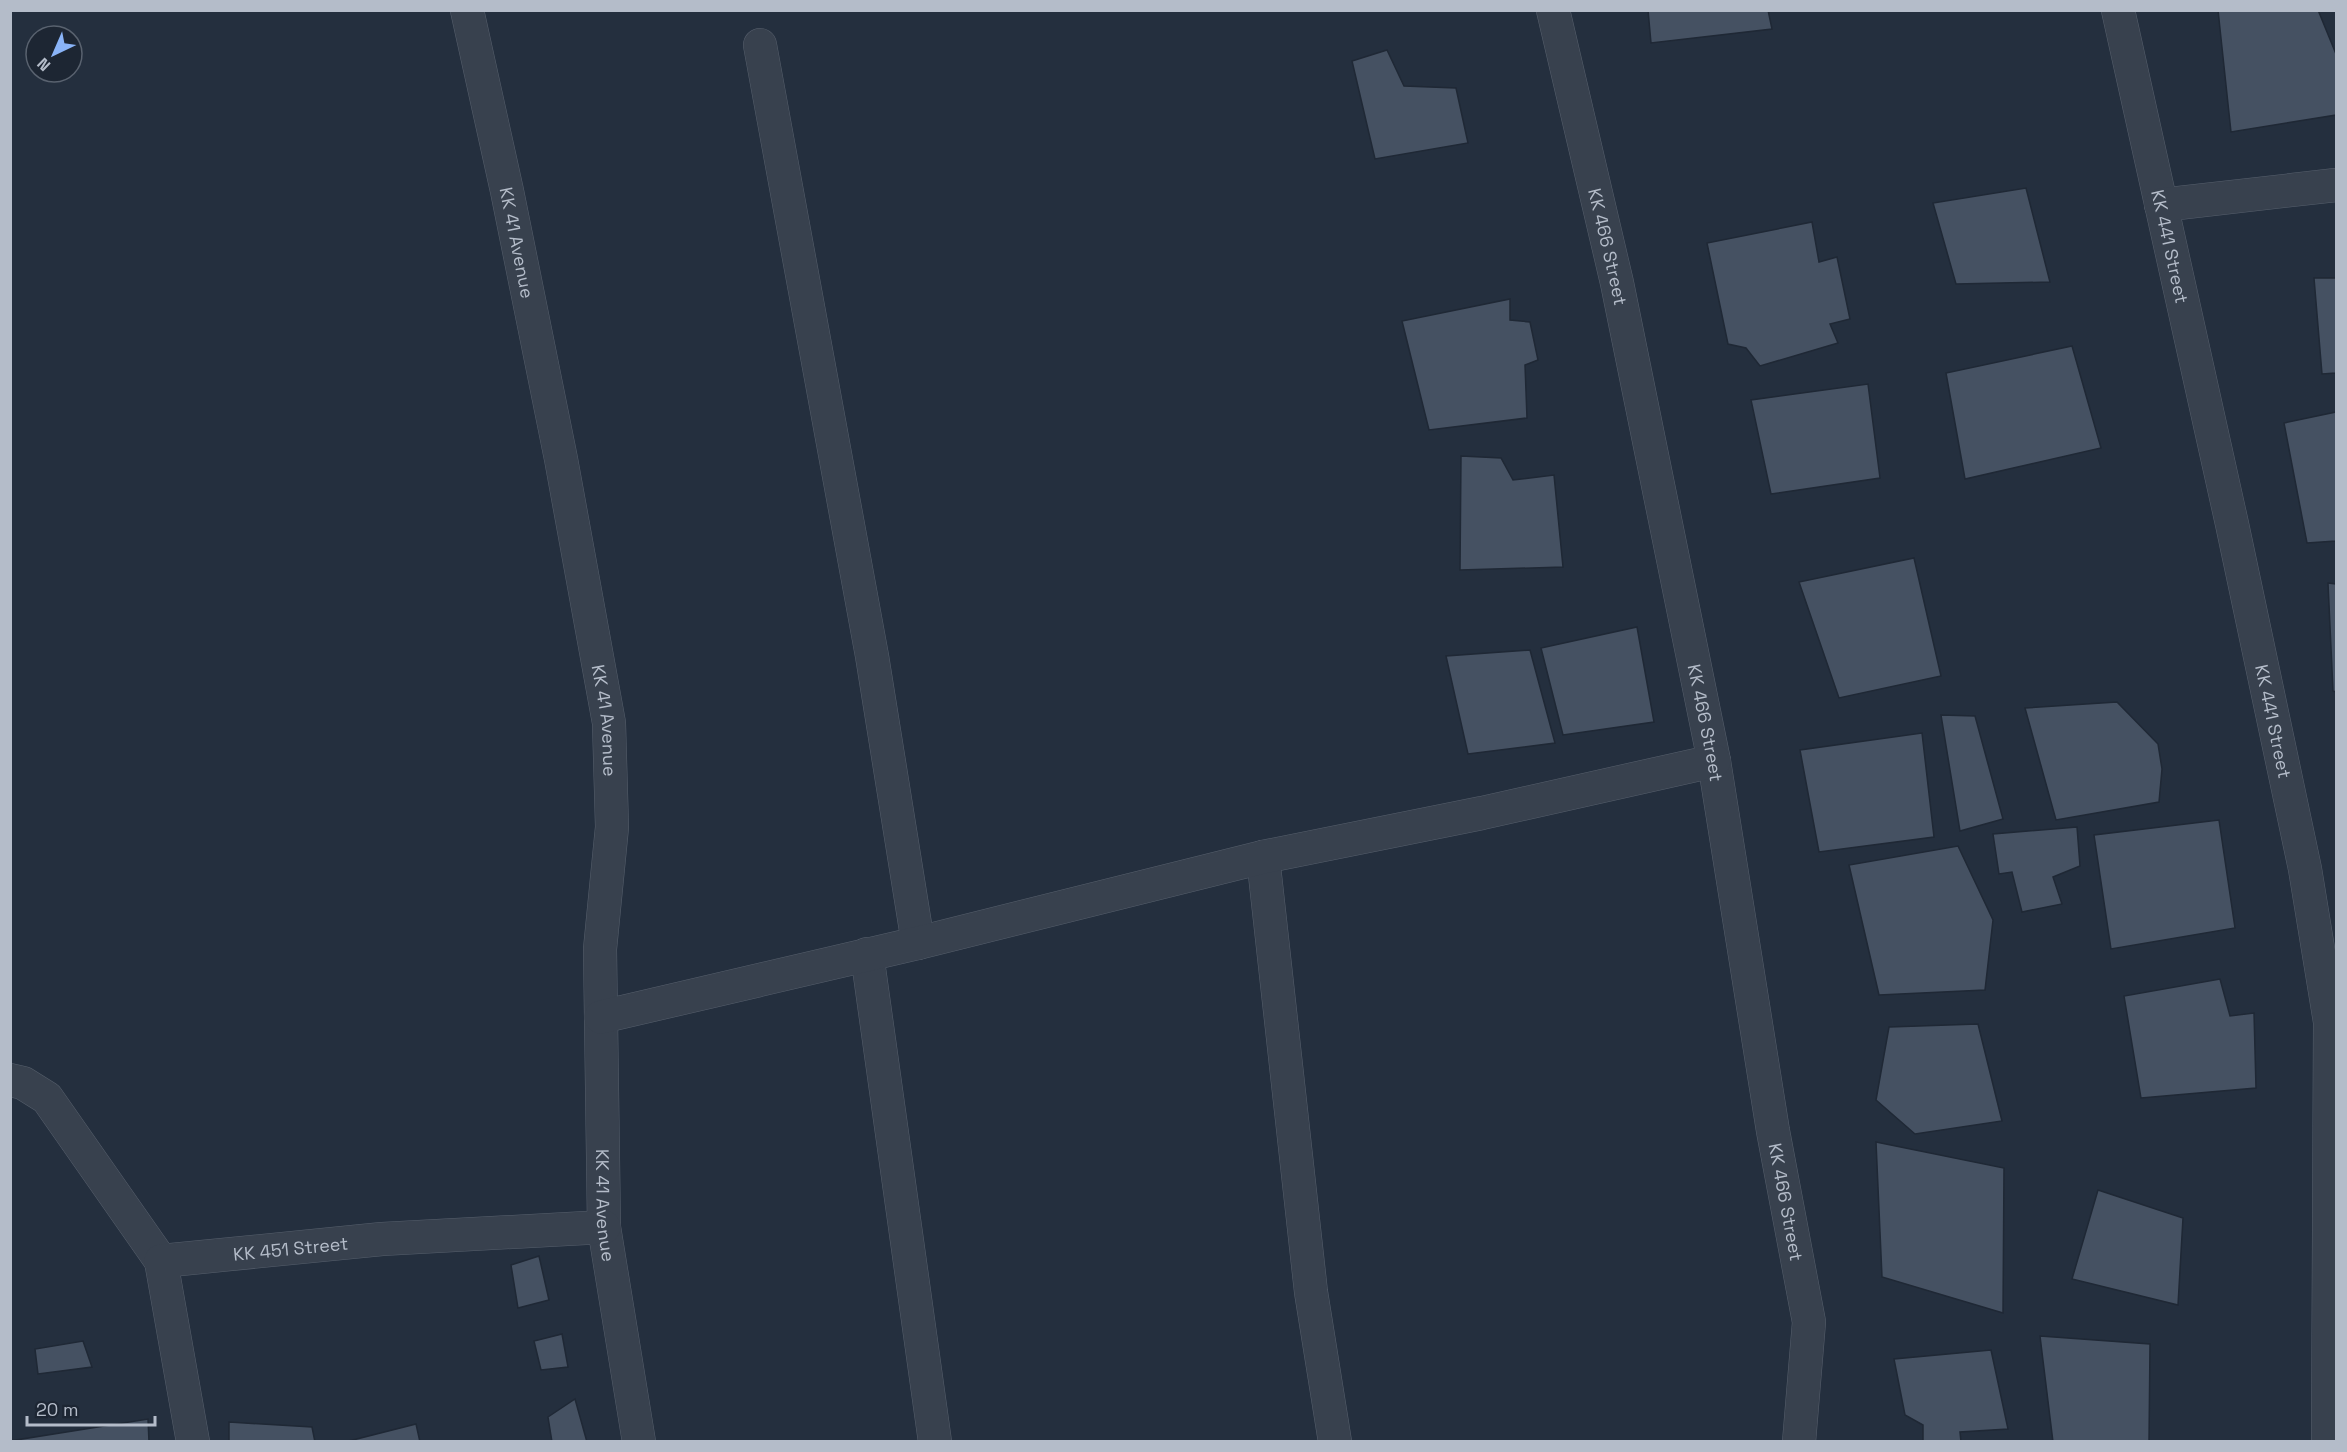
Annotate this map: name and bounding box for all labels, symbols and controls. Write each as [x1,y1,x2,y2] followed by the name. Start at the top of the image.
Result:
[24,24,84,84] north arrow
[33,53,55,76] text: N
[495,185,540,300] street label: KK 41 Avenue
[1584,186,1633,307] street label: KK 466 Street
[2147,187,2194,305] street label: KK 441 Street
[587,662,622,777] street label: KK 41 Avenue
[1683,662,1729,783] street label: KK 466 Street
[2250,662,2297,780] street label: KK 441 Street
[1764,1141,1809,1263] street label: KK 466 Street
[591,1149,621,1263] street label: KK 41 Avenue
[232,1231,349,1265] street label: KK 451 Street
[27,1389,154,1427] scale bar
[36,1398,79,1421] text: 20 m

